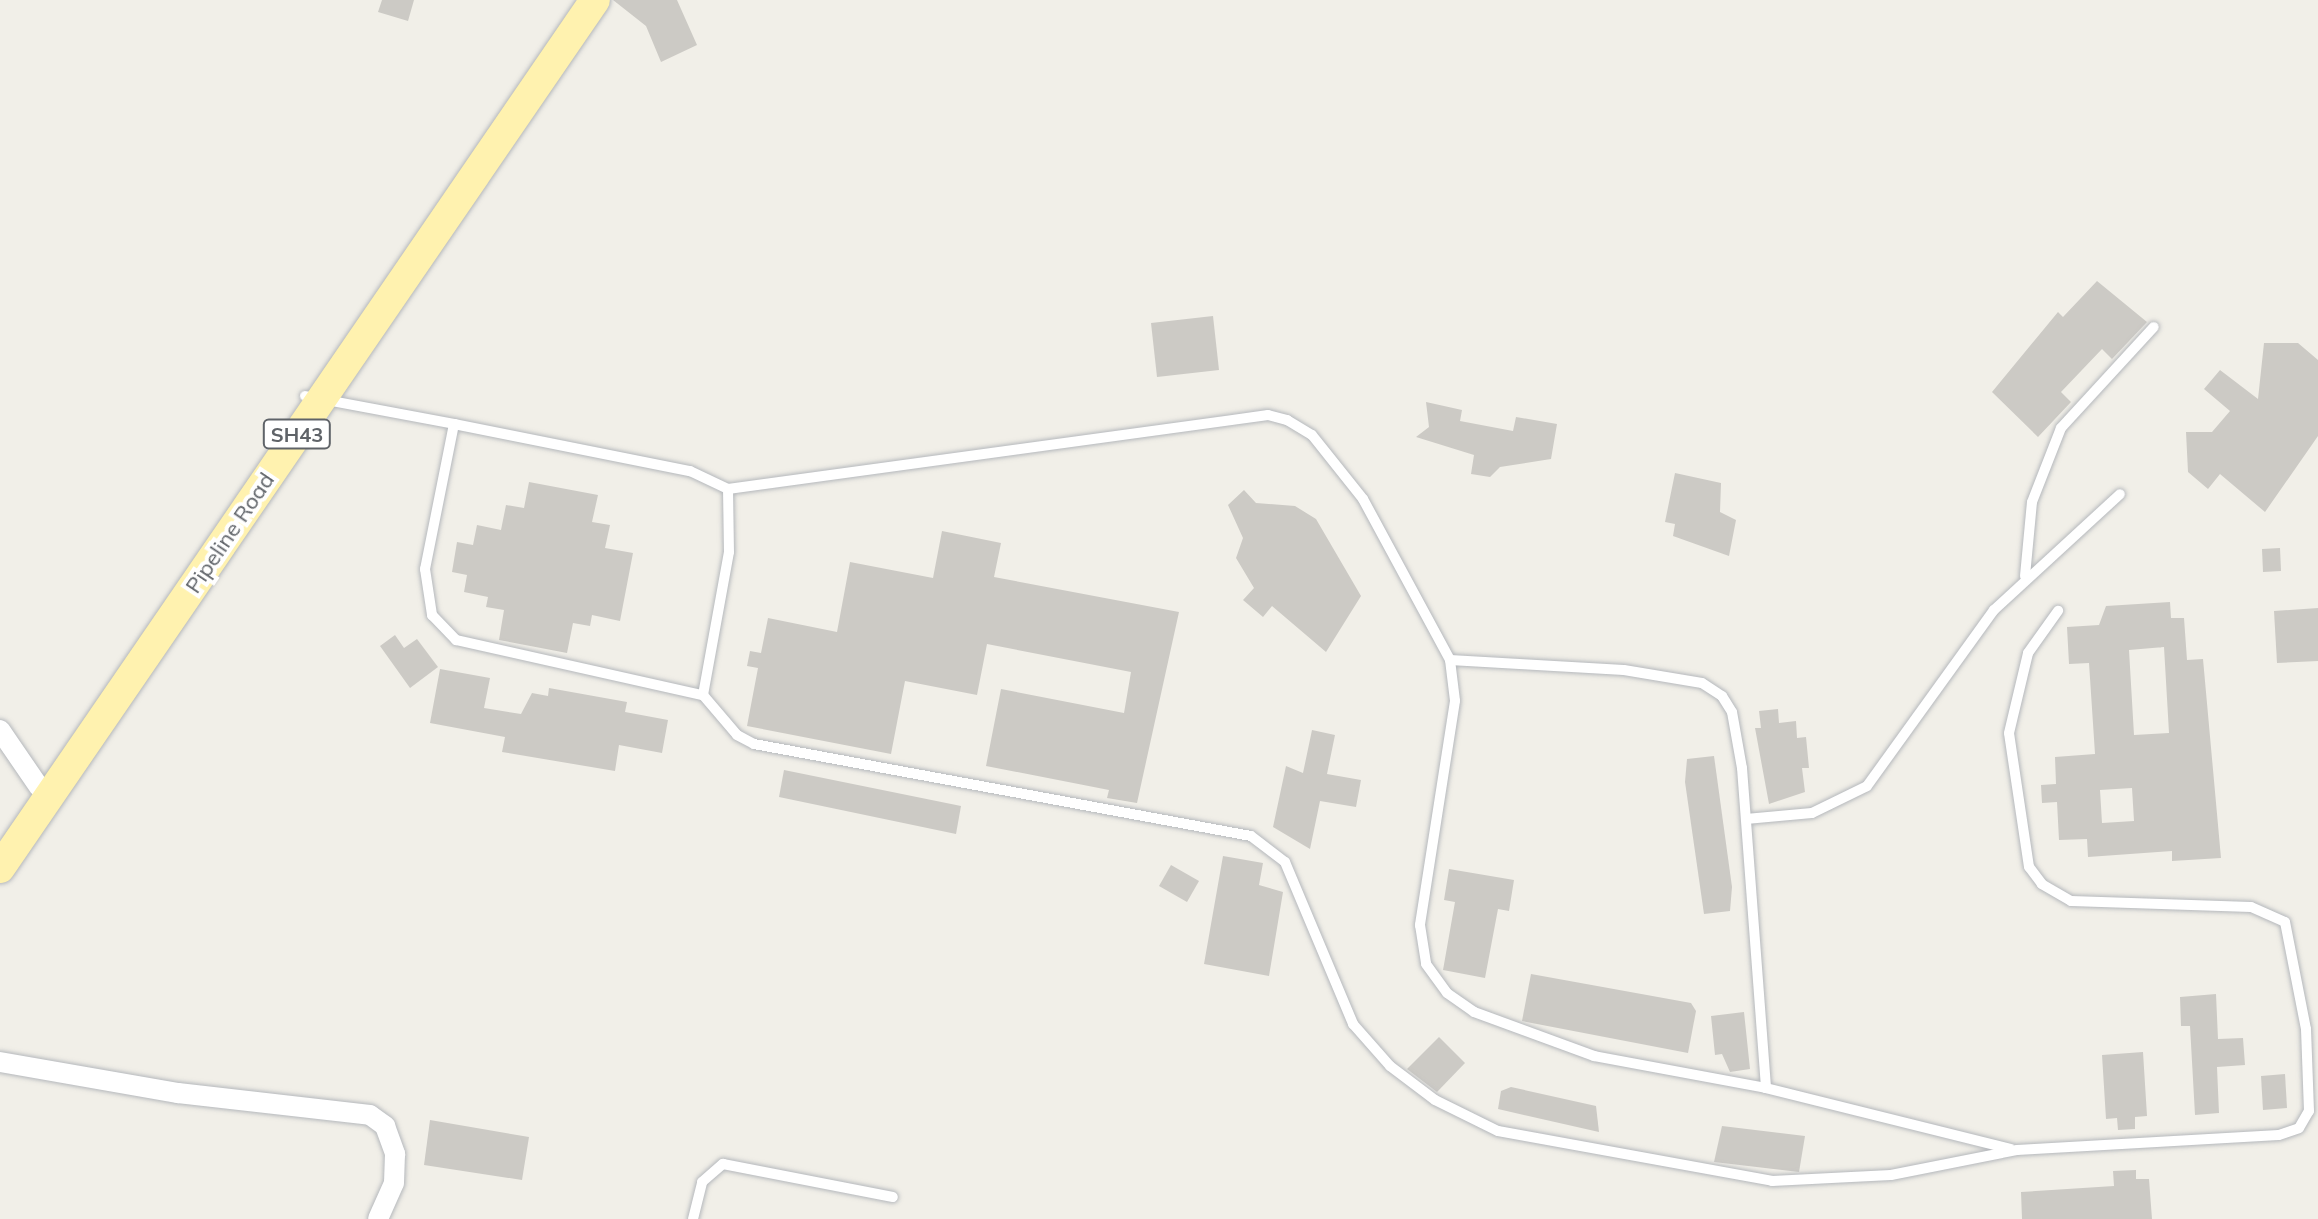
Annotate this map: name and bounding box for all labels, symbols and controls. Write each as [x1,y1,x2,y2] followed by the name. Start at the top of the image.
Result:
[261,418,333,450] road number: SH43
[180,468,280,598] street label: Pipeline Road

